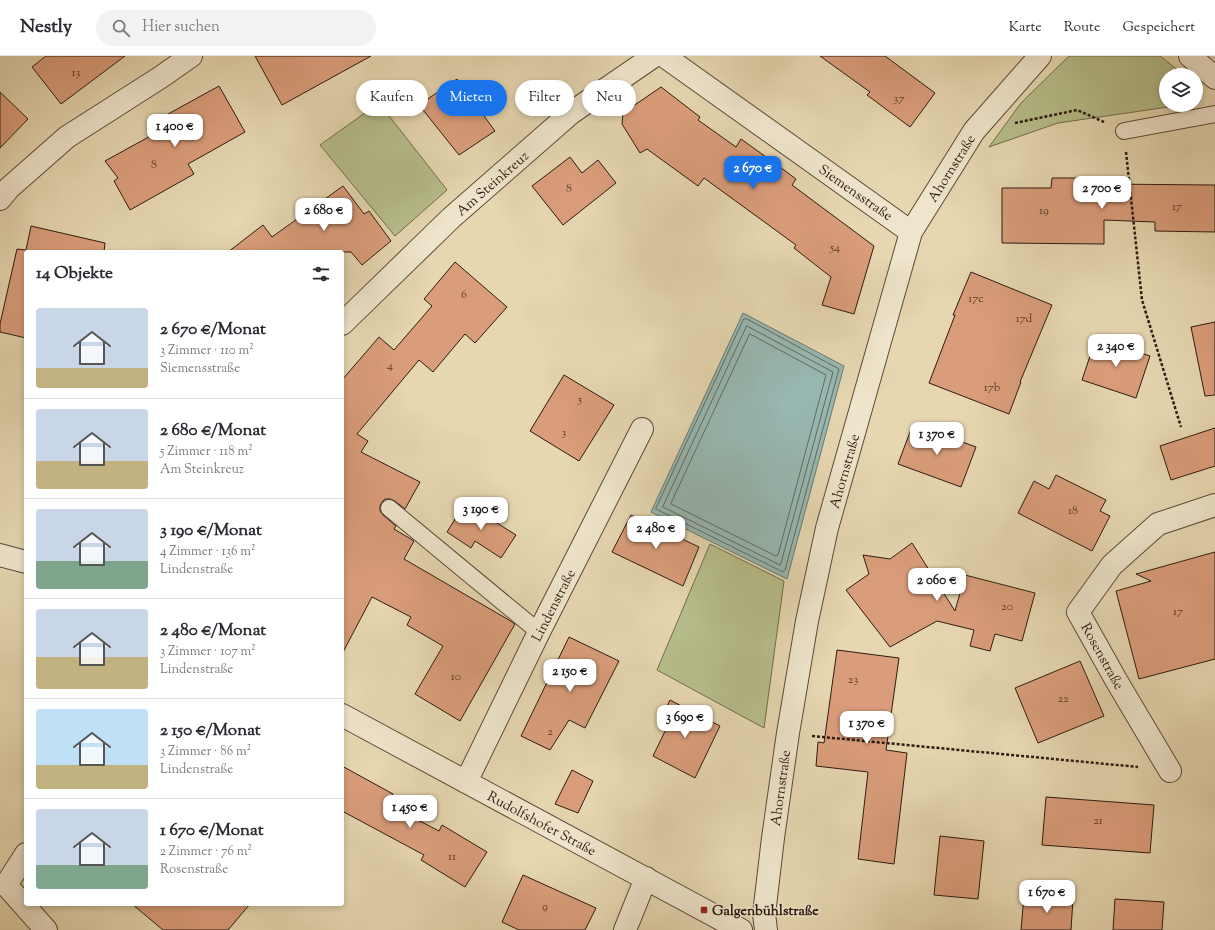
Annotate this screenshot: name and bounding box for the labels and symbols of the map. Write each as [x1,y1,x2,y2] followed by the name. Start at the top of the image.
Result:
[72,64,81,82] house number: 13
[894,90,904,108] house number: 37
[138,114,212,148] pin: 1 400 €
[924,131,981,207] street label: Ahornstraße
[453,147,534,222] street label: Am Steinkreuz
[151,156,157,174] house number: 8
[716,156,790,190] pin: 2 670 €
[814,161,896,227] street label: Siemensstraße
[1065,176,1139,210] pin: 2 700 €
[566,180,572,198] house number: 8
[287,198,361,232] pin: 2 680 €
[1172,198,1182,216] house number: 17
[1039,202,1049,220] house number: 19
[829,239,840,257] house number: 54
[461,286,467,304] house number: 6
[968,290,984,308] house number: 17c
[1016,310,1033,328] house number: 17d
[1079,334,1153,368] pin: 2 340 €
[387,357,393,375] house number: 4
[984,379,1001,397] house number: 17b
[577,391,582,409] house number: 5
[900,422,974,456] pin: 1 370 €
[562,424,567,442] house number: 3
[826,432,866,511] street label: Ahornstraße
[444,497,518,531] pin: 3 190 €
[1068,502,1078,520] house number: 18
[619,516,693,550] pin: 2 480 €
[528,566,582,646] street label: Lindenstraße
[900,568,974,602] pin: 2 060 €
[1001,598,1013,616] house number: 20
[1173,603,1183,621] house number: 17
[1075,620,1128,694] street label: Rosenstraße
[533,659,607,693] pin: 2 150 €
[451,668,461,686] house number: 10
[848,671,858,689] house number: 23
[1057,690,1069,708] house number: 22
[648,705,722,739] pin: 3 690 €
[830,711,904,745] pin: 1 370 €
[547,723,553,741] house number: 2
[767,749,797,828] street label: Ahornstraße
[483,788,599,862] street label: Rudolfshofer Straße
[373,795,447,829] pin: 1 450 €
[1093,812,1103,830] house number: 21
[448,848,456,866] house number: 11
[1010,880,1084,914] pin: 1 670 €
[542,898,548,916] house number: 9
[712,902,819,922] place label: Galgenbühlstraße
[699,905,709,915] marker: Galgenbühlstraße

